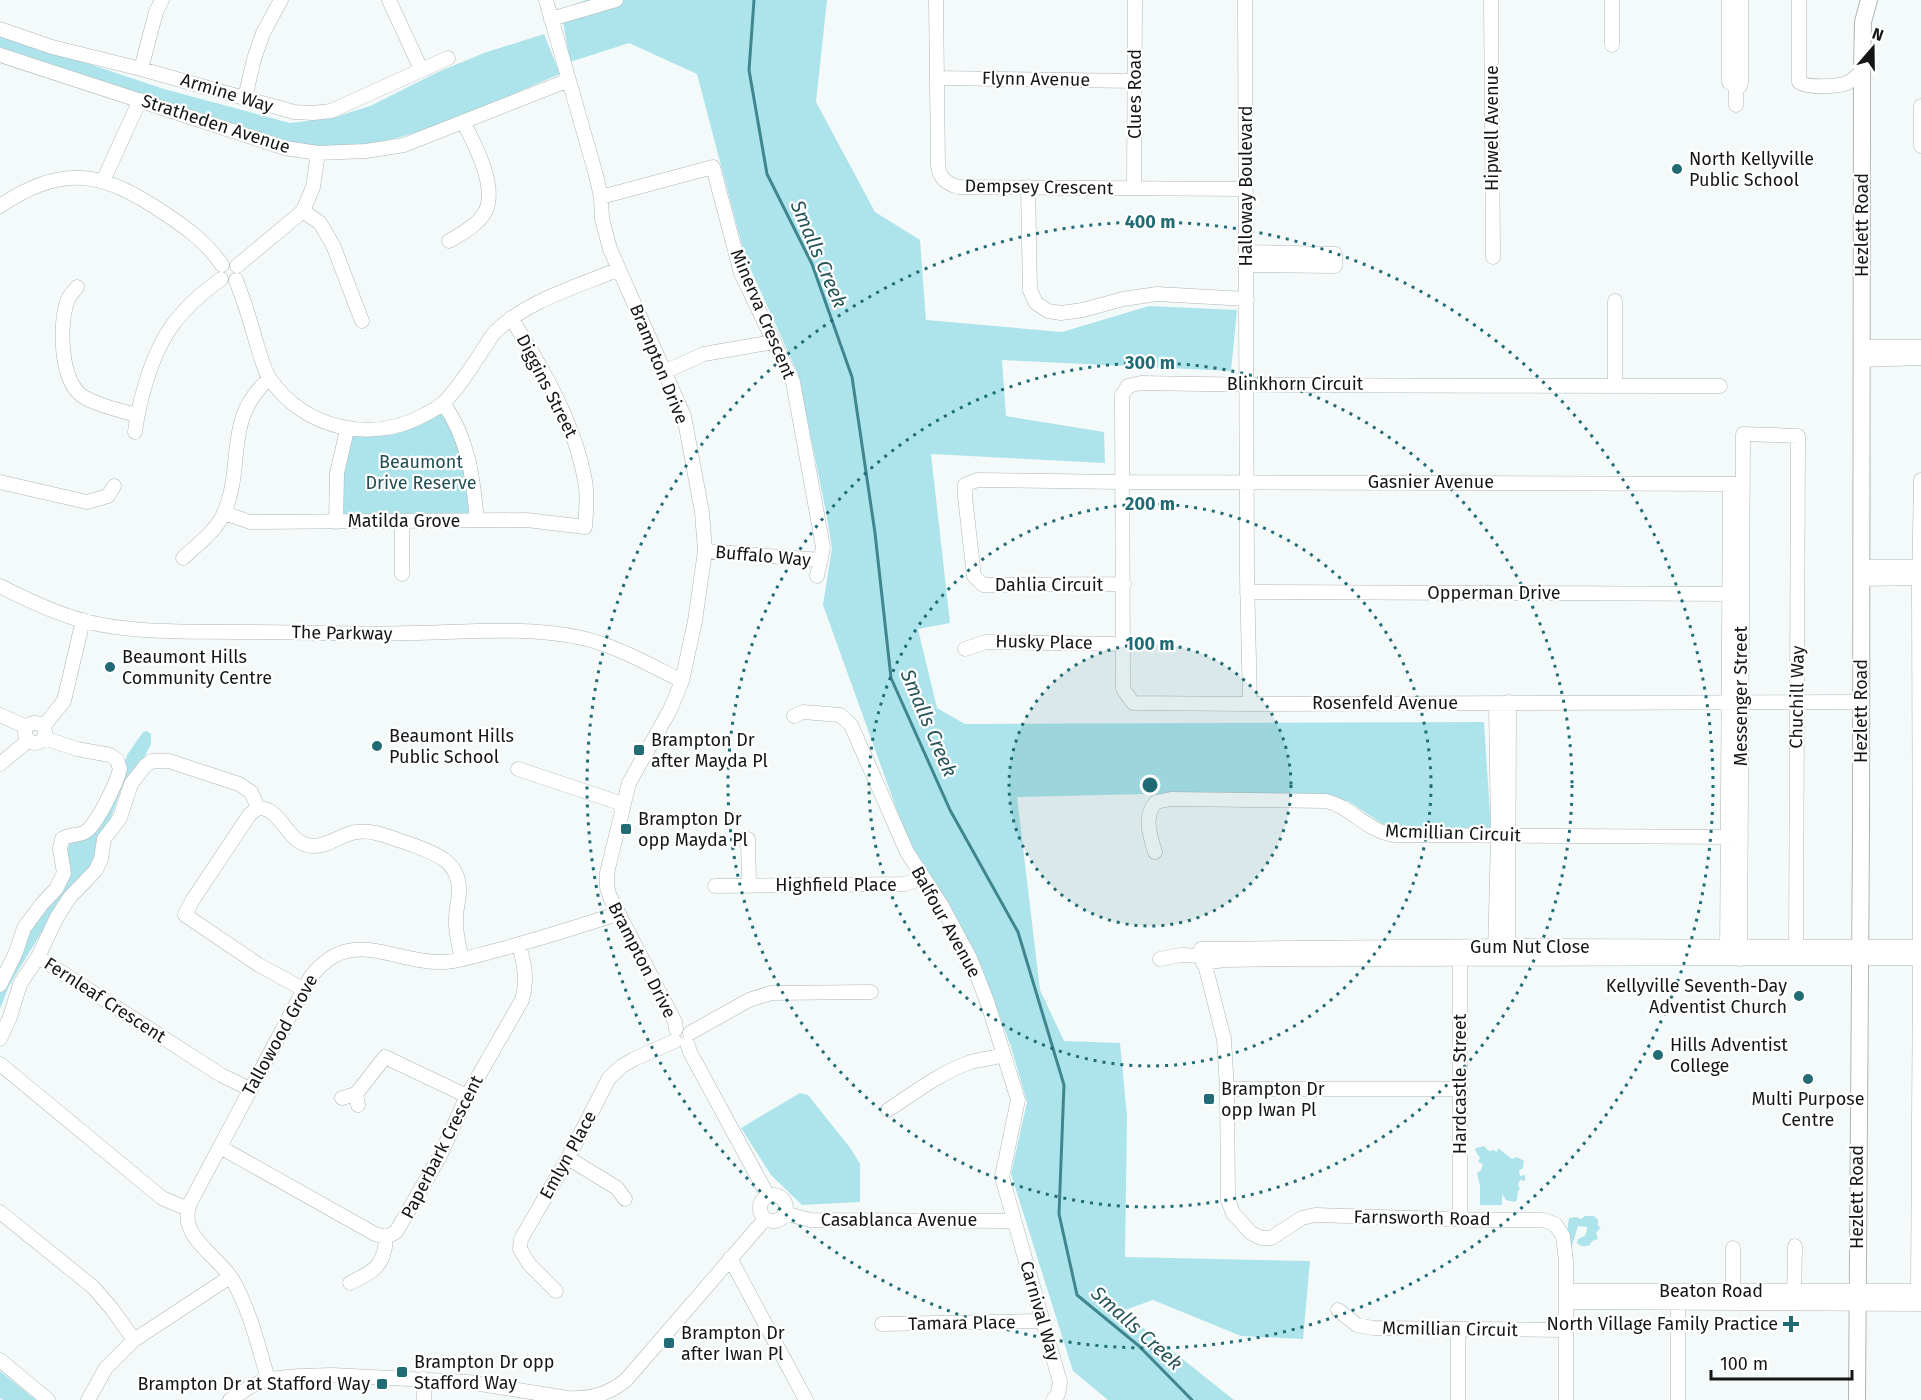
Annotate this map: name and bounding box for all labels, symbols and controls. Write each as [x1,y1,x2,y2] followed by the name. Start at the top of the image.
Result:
[1843,18,1903,78] north arrow
[1870,24,1886,45] text: N
[1124,49,1146,139] street label: Clues Road
[1481,65,1503,191] street label: Hipwell Avenue
[982,67,1090,91] street label: Flynn Avenue
[178,69,276,118] street label: Armine Way
[139,90,293,158] street label: Stratheden Avenue
[1235,105,1257,267] street label: Halloway Boulevard
[1689,148,1814,191] place label: North Kellyville Public School
[1670,162,1684,176] marker: North Kellyville Public School
[1851,173,1873,277] street label: Hezlett Road
[964,175,1114,199] street label: Dempsey Crescent
[785,196,852,311] water label: Smalls Creek
[1125,211,1175,233] text: 400 m
[726,246,800,383] street label: Minerva Crescent
[625,301,693,427] street label: Brampton Drive
[512,331,583,442] street label: Diggins Street
[1124,352,1175,374] text: 300 m
[1227,373,1364,395] street label: Blinkhorn Circuit
[365,451,477,494] park label: Beaumont Drive Reserve
[1368,471,1494,493] street label: Gasnier Avenue
[1125,493,1175,515] text: 200 m
[348,510,460,532] street label: Matilda Grove
[714,541,812,571] street label: Buffalo Way
[995,574,1104,596] street label: Dahlia Circuit
[1427,582,1561,604] street label: Opperman Drive
[291,621,393,645] street label: The Parkway
[1730,625,1752,766] street label: Messenger Street
[995,630,1093,654] street label: Husky Place
[1126,633,1174,655] text: 100 m
[1785,645,1809,749] street label: Chuchill Way
[122,646,272,689] place label: Beaumont Hills Community Centre
[1850,659,1872,763] street label: Hezlett Road
[103,660,117,674] marker: Beaumont Hills Community Centre
[895,665,962,780] water label: Smalls Creek
[1312,692,1458,714] street label: Rosenfeld Avenue
[389,725,514,768] place label: Beaumont Hills Public School
[651,729,768,772] place label: Brampton Dr after Mayda Pl
[370,739,384,753] marker: Beaumont Hills Public School
[632,743,646,757] marker: Brampton Dr after Mayda Pl
[1140,775,1160,795] centre of rings
[638,808,748,851] place label: Brampton Dr opp Mayda Pl
[1385,820,1522,846] street label: Mcmillian Circuit
[619,822,633,836] marker: Brampton Dr opp Mayda Pl
[906,862,986,982] street label: Balfour Avenue
[775,874,897,896] street label: Highfield Place
[603,898,681,1022] street label: Brampton Drive
[1470,936,1590,958] street label: Gum Nut Close
[40,953,170,1048] street label: Fernleaf Crescent
[238,971,322,1099] street label: Tallowood Grove
[1606,975,1787,1018] place label: Kellyville Seventh-Day Adventist Church
[1792,989,1806,1003] marker: Kellyville Seventh-Day Adventist Church
[1449,1013,1471,1154] street label: Hardcastle Street
[1670,1034,1788,1077] place label: Hills Adventist College
[1651,1048,1665,1062] marker: Hills Adventist College
[396,1071,488,1222] street label: Paperbark Crescent
[1801,1072,1815,1086] marker: Multi Purpose Centre
[1221,1078,1325,1121] place label: Brampton Dr opp Iwan Pl
[1752,1088,1864,1131] place label: Multi Purpose Centre
[1202,1092,1216,1106] marker: Brampton Dr opp Iwan Pl
[535,1107,601,1203] street label: Emlyn Place
[1846,1145,1868,1249] street label: Hezlett Road
[1353,1206,1491,1230] street label: Farnsworth Road
[821,1209,977,1231] street label: Casablanca Avenue
[1015,1258,1065,1364] street label: Carnival Way
[1086,1280,1188,1375] water label: Smalls Creek
[1659,1280,1763,1302] street label: Beaton Road
[908,1311,1016,1335] street label: Tamara Place
[1546,1313,1778,1335] place label: North Village Family Practice
[1782,1315,1800,1333] marker: North Village Family Practice
[1382,1317,1519,1341] street label: Mcmillian Circuit
[681,1322,785,1365] place label: Brampton Dr after Iwan Pl
[662,1336,676,1350] marker: Brampton Dr after Iwan Pl
[1711,1343,1852,1381] scale bar
[414,1351,554,1394] place label: Brampton Dr opp Stafford Way
[1720,1353,1768,1375] text: 100 m
[395,1365,409,1379] marker: Brampton Dr opp Stafford Way
[137,1373,370,1395] place label: Brampton Dr at Stafford Way
[375,1377,389,1391] marker: Brampton Dr at Stafford Way

